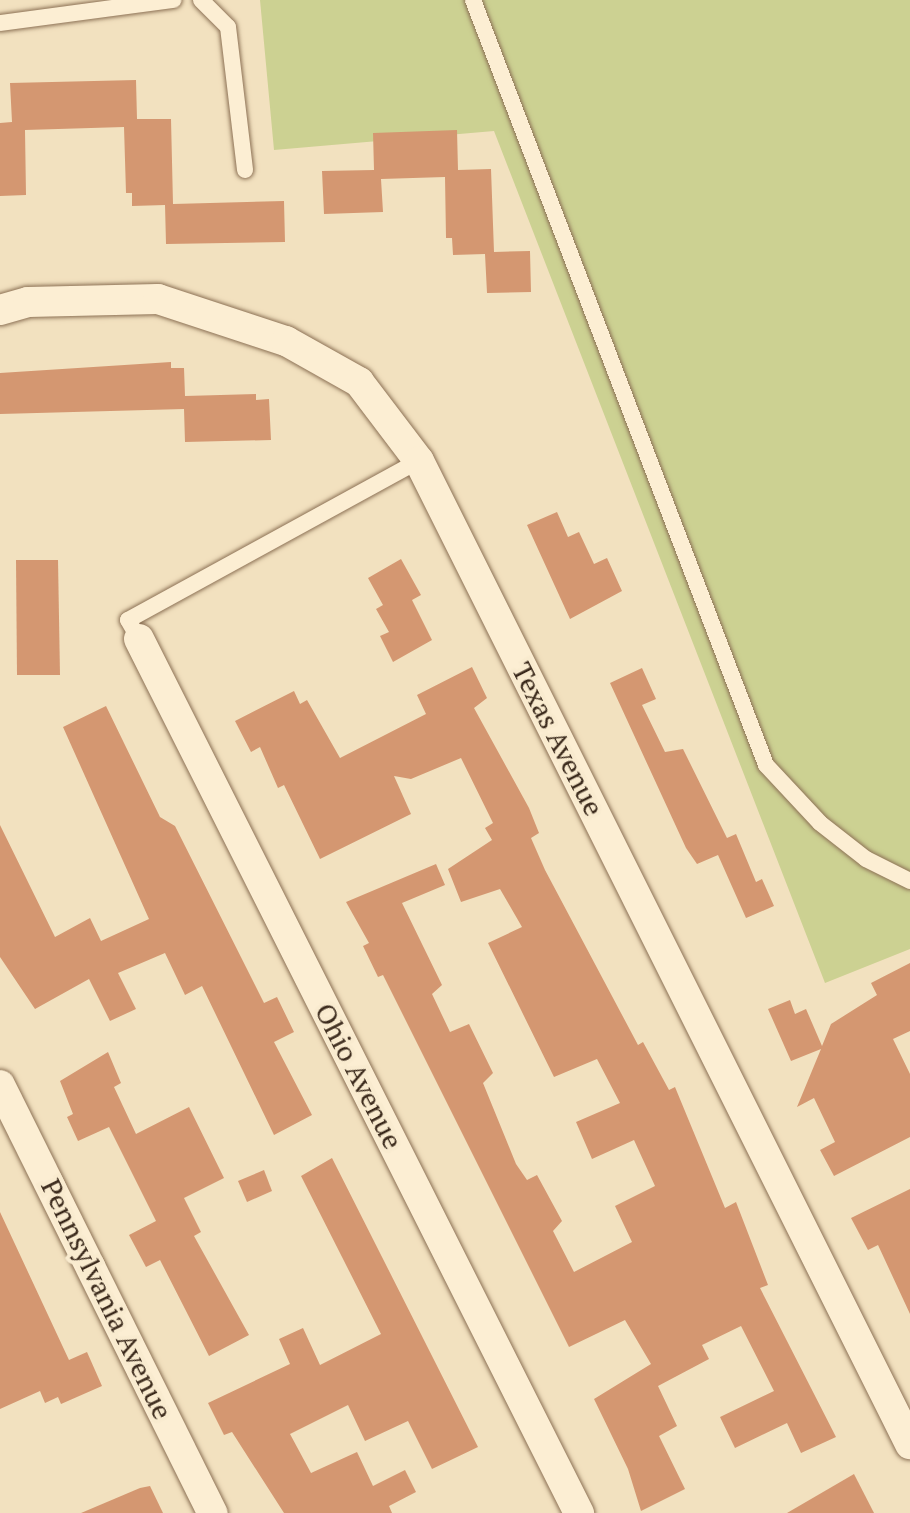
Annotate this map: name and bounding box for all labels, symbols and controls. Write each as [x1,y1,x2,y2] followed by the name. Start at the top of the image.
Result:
[505,656,611,822] street label: Texas Avenue
[308,997,410,1155] street label: Ohio Avenue
[34,1173,180,1425] street label: Pennsylvania Avenue

